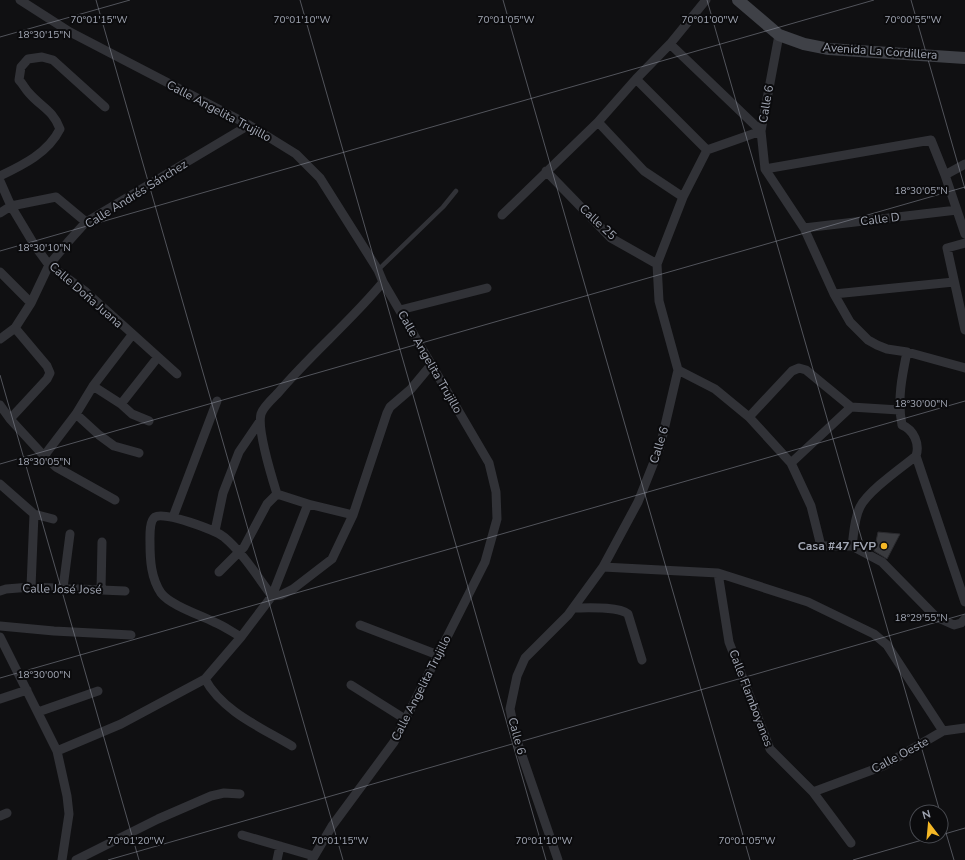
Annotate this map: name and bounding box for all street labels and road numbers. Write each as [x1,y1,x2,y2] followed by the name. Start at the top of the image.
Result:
[822,39,938,63] street label: Avenida La Cordillera
[164,77,274,146] street label: Calle Angelita Trujillo
[755,84,777,124] street label: Calle 6
[82,156,190,232] street label: Calle Andrés Sánchez
[576,201,620,243] street label: Calle 25
[859,209,901,229] street label: Calle D
[46,259,126,331] street label: Calle Doña Juana
[394,308,466,417] street label: Calle Angelita Trujillo
[646,425,672,465] street label: Calle 6
[22,580,102,598] street label: Calle José José
[387,632,455,743] street label: Calle Angelita Trujillo
[725,647,777,749] street label: Calle Flamboyanes
[504,716,530,756] street label: Calle 6
[869,733,931,777] street label: Calle Oeste

